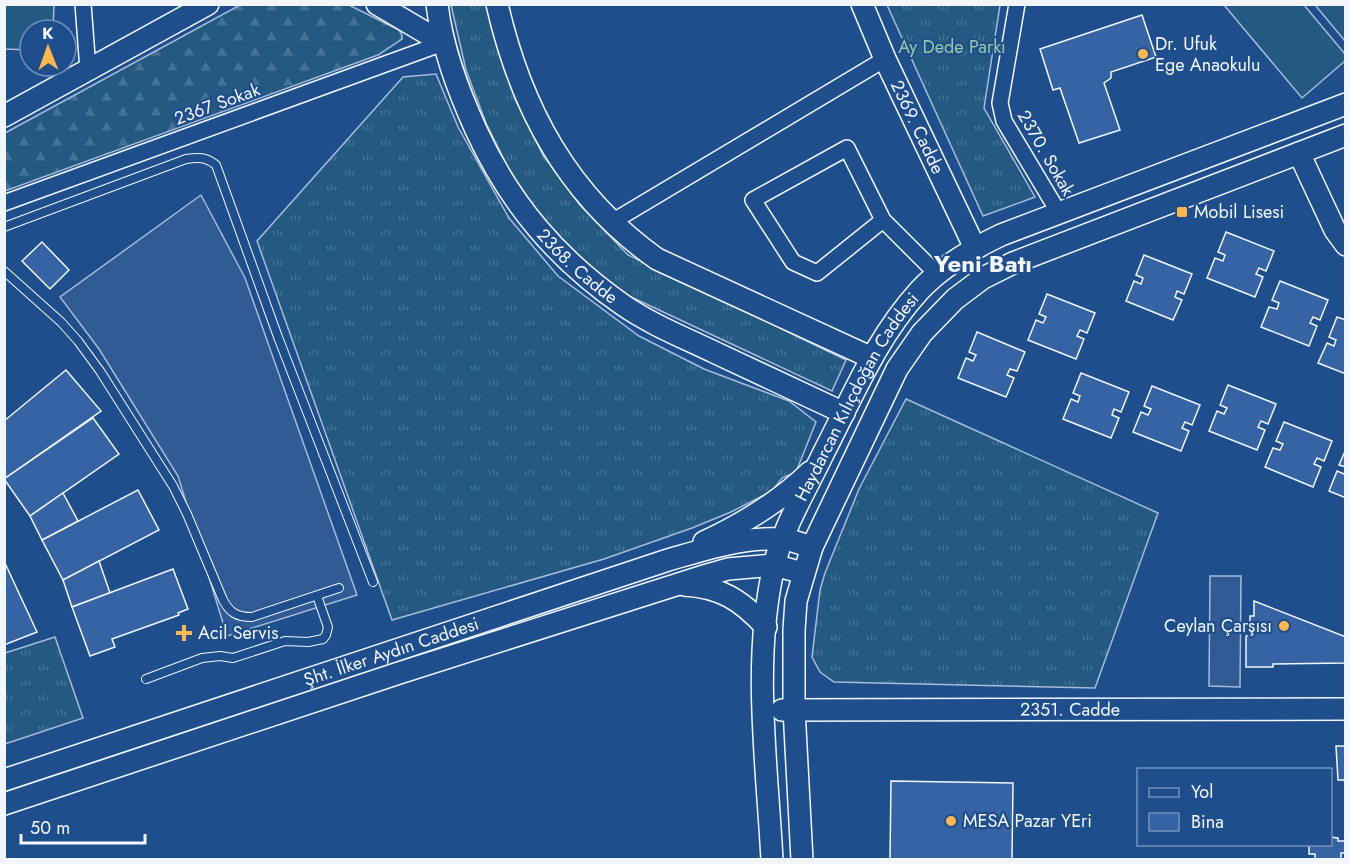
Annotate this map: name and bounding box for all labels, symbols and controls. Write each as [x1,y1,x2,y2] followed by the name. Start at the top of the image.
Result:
[18,18,78,78] north arrow
[42,22,54,45] text: K
[1155,31,1260,78] place label: Dr. Ufuk Ege Anaokulu
[898,34,1006,60] park label: Ay Dede Parkı
[1136,47,1150,61] marker: Dr. Ufuk Ege Anaokulu
[171,76,264,132] street label: 2367 Sokak
[884,76,951,178] street label: 2369. Cadde
[1011,105,1081,201] street label: 2370. Sokak
[1194,199,1284,225] place label: Mobil Lisesi
[1175,205,1189,219] marker: Mobil Lisesi
[531,223,623,310] street label: 2368. Cadde
[933,246,1032,281] district label: Yeni Batı
[788,287,925,506] street label: Haydarcan Kılıçdoğan Caddesi
[300,611,482,693] street label: Şht. İlker Aydın Caddesi
[1164,613,1272,639] place label: Ceylan Çarşısı
[1277,619,1291,633] marker: Ceylan Çarşısı
[198,620,278,646] place label: Acil Servis
[175,624,193,642] marker: Acil Servis
[1020,696,1120,723] street label: 2351. Cadde
[1137,768,1332,846] legend
[1191,779,1213,805] text: Yol
[21,807,146,845] scale bar
[963,808,1092,834] place label: MESA Pazar YEri
[1191,809,1224,835] text: Bina
[944,814,958,828] marker: MESA Pazar YEri
[30,815,70,841] text: 50 m

